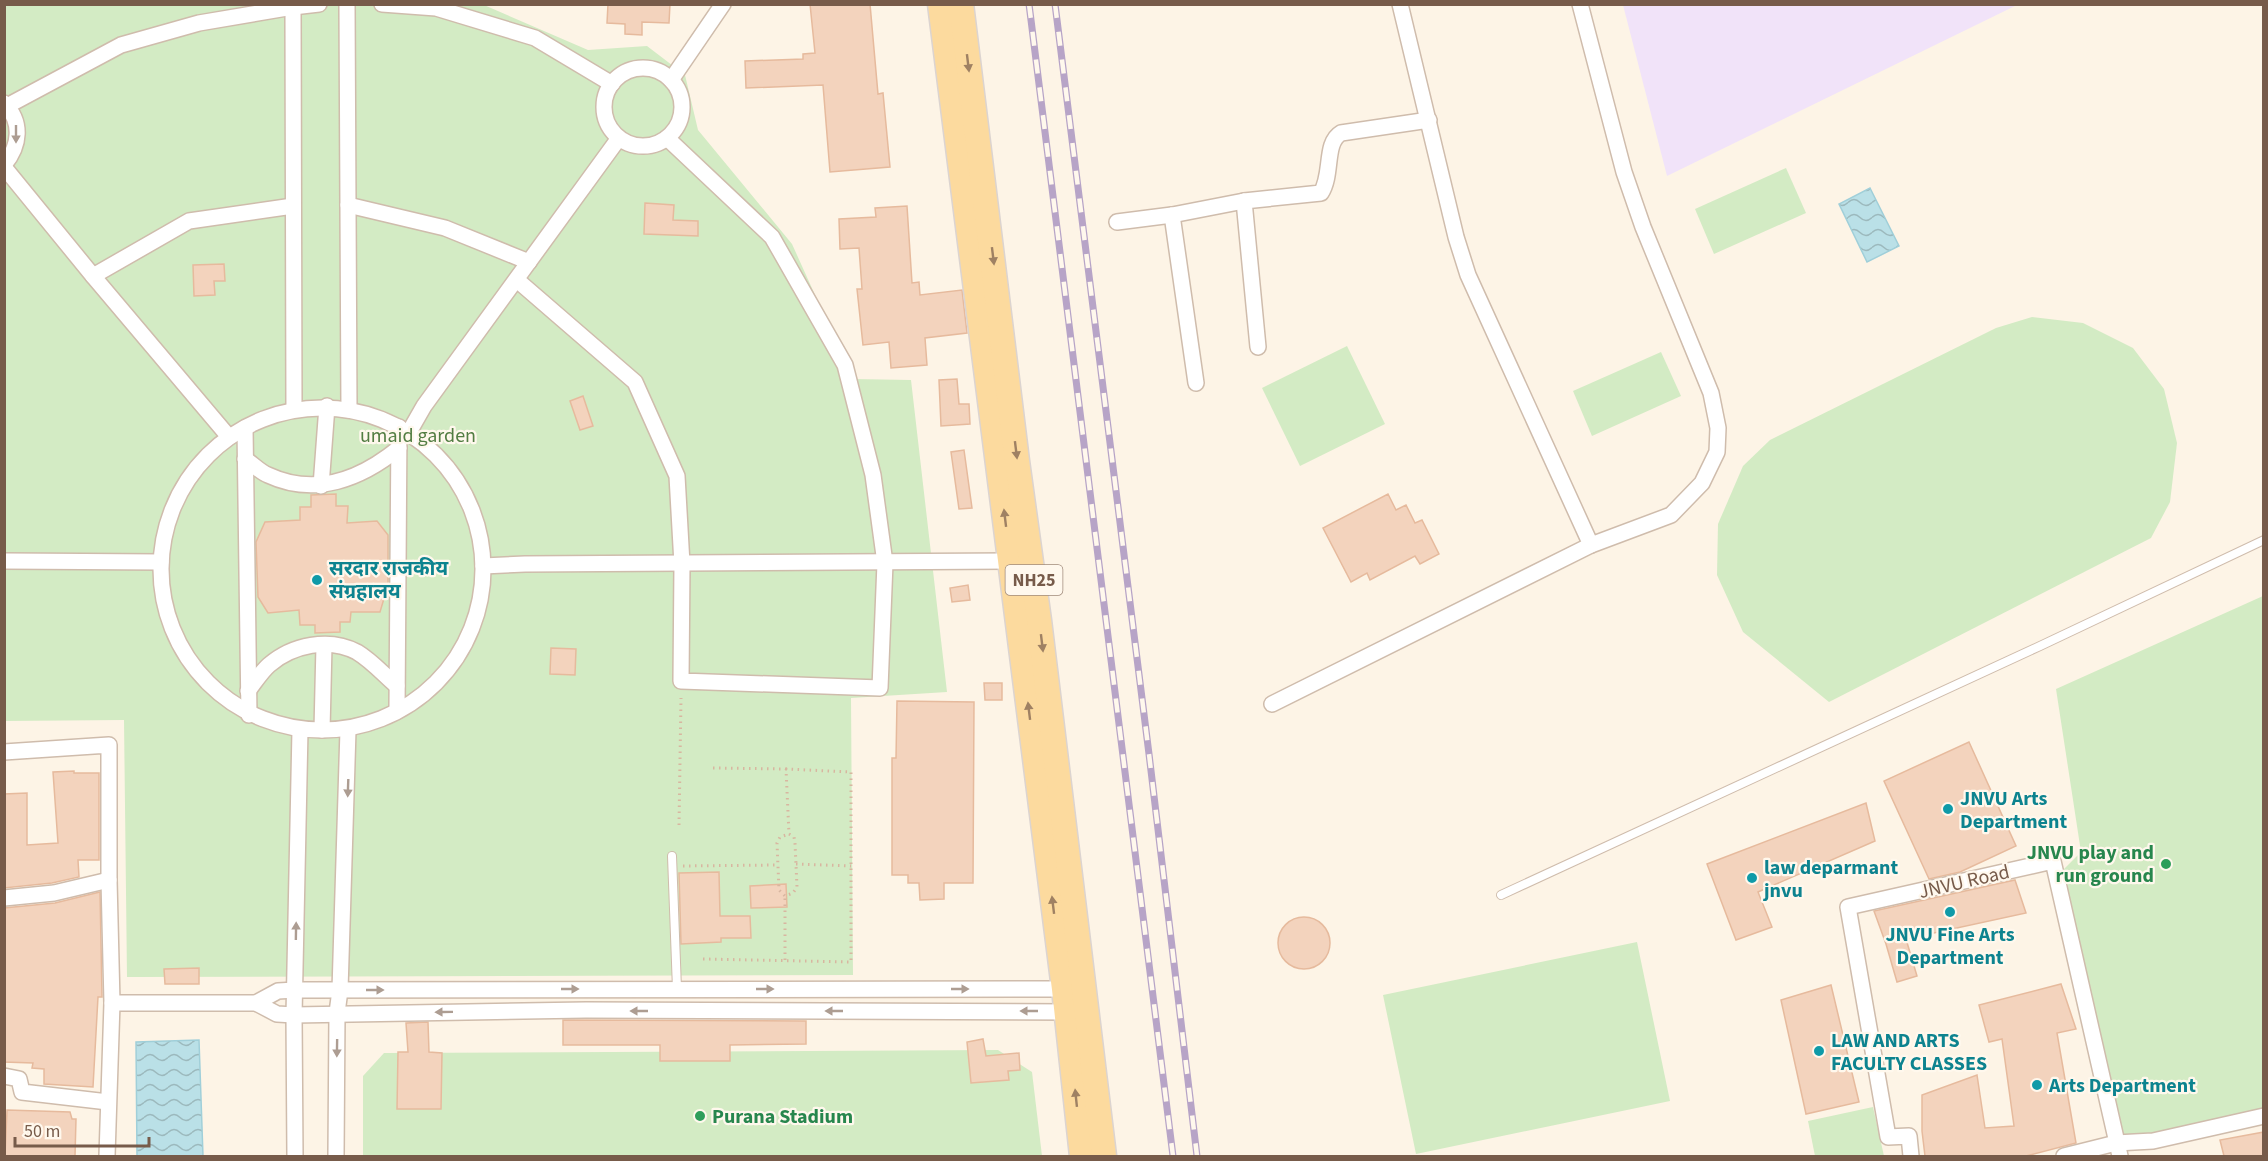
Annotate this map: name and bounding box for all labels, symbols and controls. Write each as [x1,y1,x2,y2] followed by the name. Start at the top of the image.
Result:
[964,53,973,72] one-way arrow
[11,125,21,144] one-way arrow
[988,247,997,266] one-way arrow
[360,422,476,450] park label: umaid garden
[1011,440,1020,459] one-way arrow
[1000,508,1010,527] one-way arrow
[329,555,448,606] place label: सरदार राजकीय संग्रहालय
[1006,565,1062,595] road number: NH25
[310,573,324,587] marker: सरदार राजकीय संग्रहालय
[1037,633,1047,652] one-way arrow
[1024,702,1034,721] one-way arrow
[343,779,353,798] one-way arrow
[1960,785,2067,836] place label: JNVU Arts Department
[1941,802,1955,816] marker: JNVU Arts Department
[2027,839,2154,890] place label: JNVU play and run ground
[1762,854,1898,905] place label: law deparmant jnvu
[2159,857,2173,871] marker: JNVU play and run ground
[1916,858,2012,906] street label: JNVU Road
[1745,871,1759,885] marker: law deparmant jnvu
[1049,895,1058,914] one-way arrow
[1943,905,1957,919] marker: JNVU Fine Arts Department
[1885,921,2015,972] place label: JNVU Fine Arts Department
[291,922,301,941] one-way arrow
[560,984,579,994] one-way arrow
[755,984,774,994] one-way arrow
[950,984,969,994] one-way arrow
[365,985,384,995] one-way arrow
[629,1006,648,1016] one-way arrow
[824,1006,843,1016] one-way arrow
[1019,1006,1038,1016] one-way arrow
[434,1007,453,1017] one-way arrow
[1831,1027,1987,1078] place label: LAW AND ARTS FACULTY CLASSES
[332,1038,342,1057] one-way arrow
[1812,1044,1826,1058] marker: LAW AND ARTS FACULTY CLASSES
[2048,1072,2196,1100] place label: Arts Department
[2030,1078,2044,1092] marker: Arts Department
[1071,1089,1081,1108] one-way arrow
[712,1103,853,1131] place label: Purana Stadium
[693,1109,707,1123] marker: Purana Stadium
[15,1110,148,1148] scale bar
[24,1119,60,1144] text: 50 m

